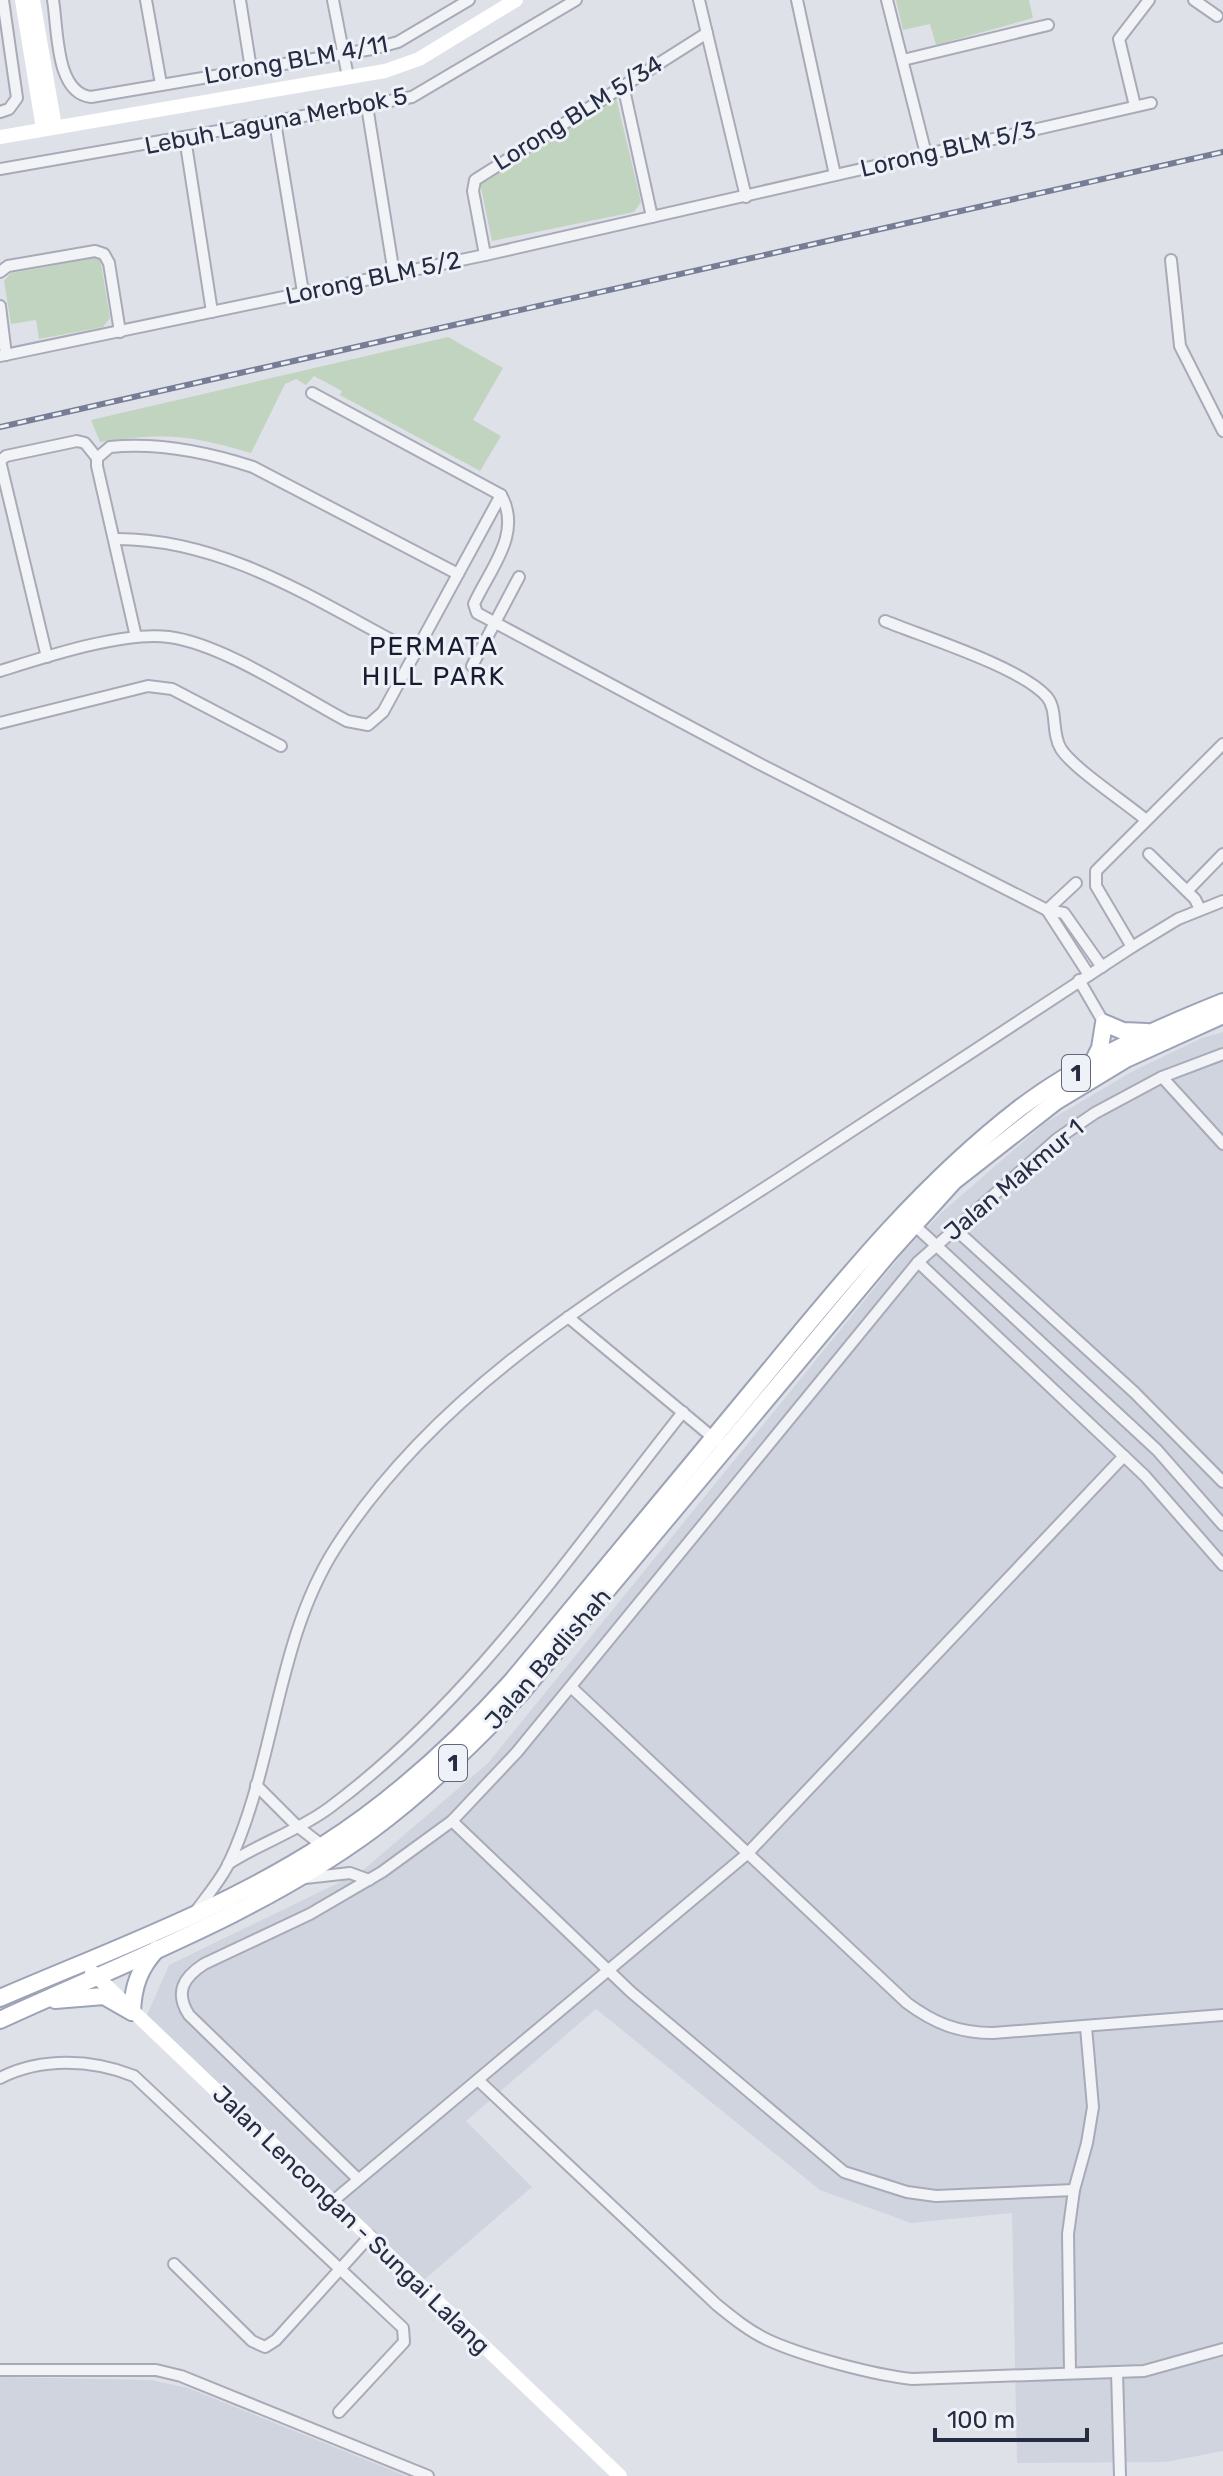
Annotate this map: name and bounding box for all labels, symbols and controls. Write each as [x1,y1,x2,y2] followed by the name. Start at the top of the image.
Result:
[202,30,390,90] street label: Lorong BLM 4/11
[488,50,668,176] street label: Lorong BLM 5/34
[142,82,410,160] street label: Lebuh Laguna Merbok 5
[858,115,1038,183] street label: Lorong BLM 5/3
[283,246,463,310] street label: Lorong BLM 5/2
[362,631,506,692] district label: PERMATA HILL PARK
[1062,1055,1090,1091] road number: 1
[939,1114,1089,1246] street label: Jalan Makmur 1
[479,1583,617,1735] street label: Jalan Badlishah
[439,1745,467,1781] road number: 1
[207,2080,495,2360] street label: Jalan Lencongan - Sungai Lalang
[935,2392,1087,2442] scale bar
[947,2406,1015,2434] text: 100 m

